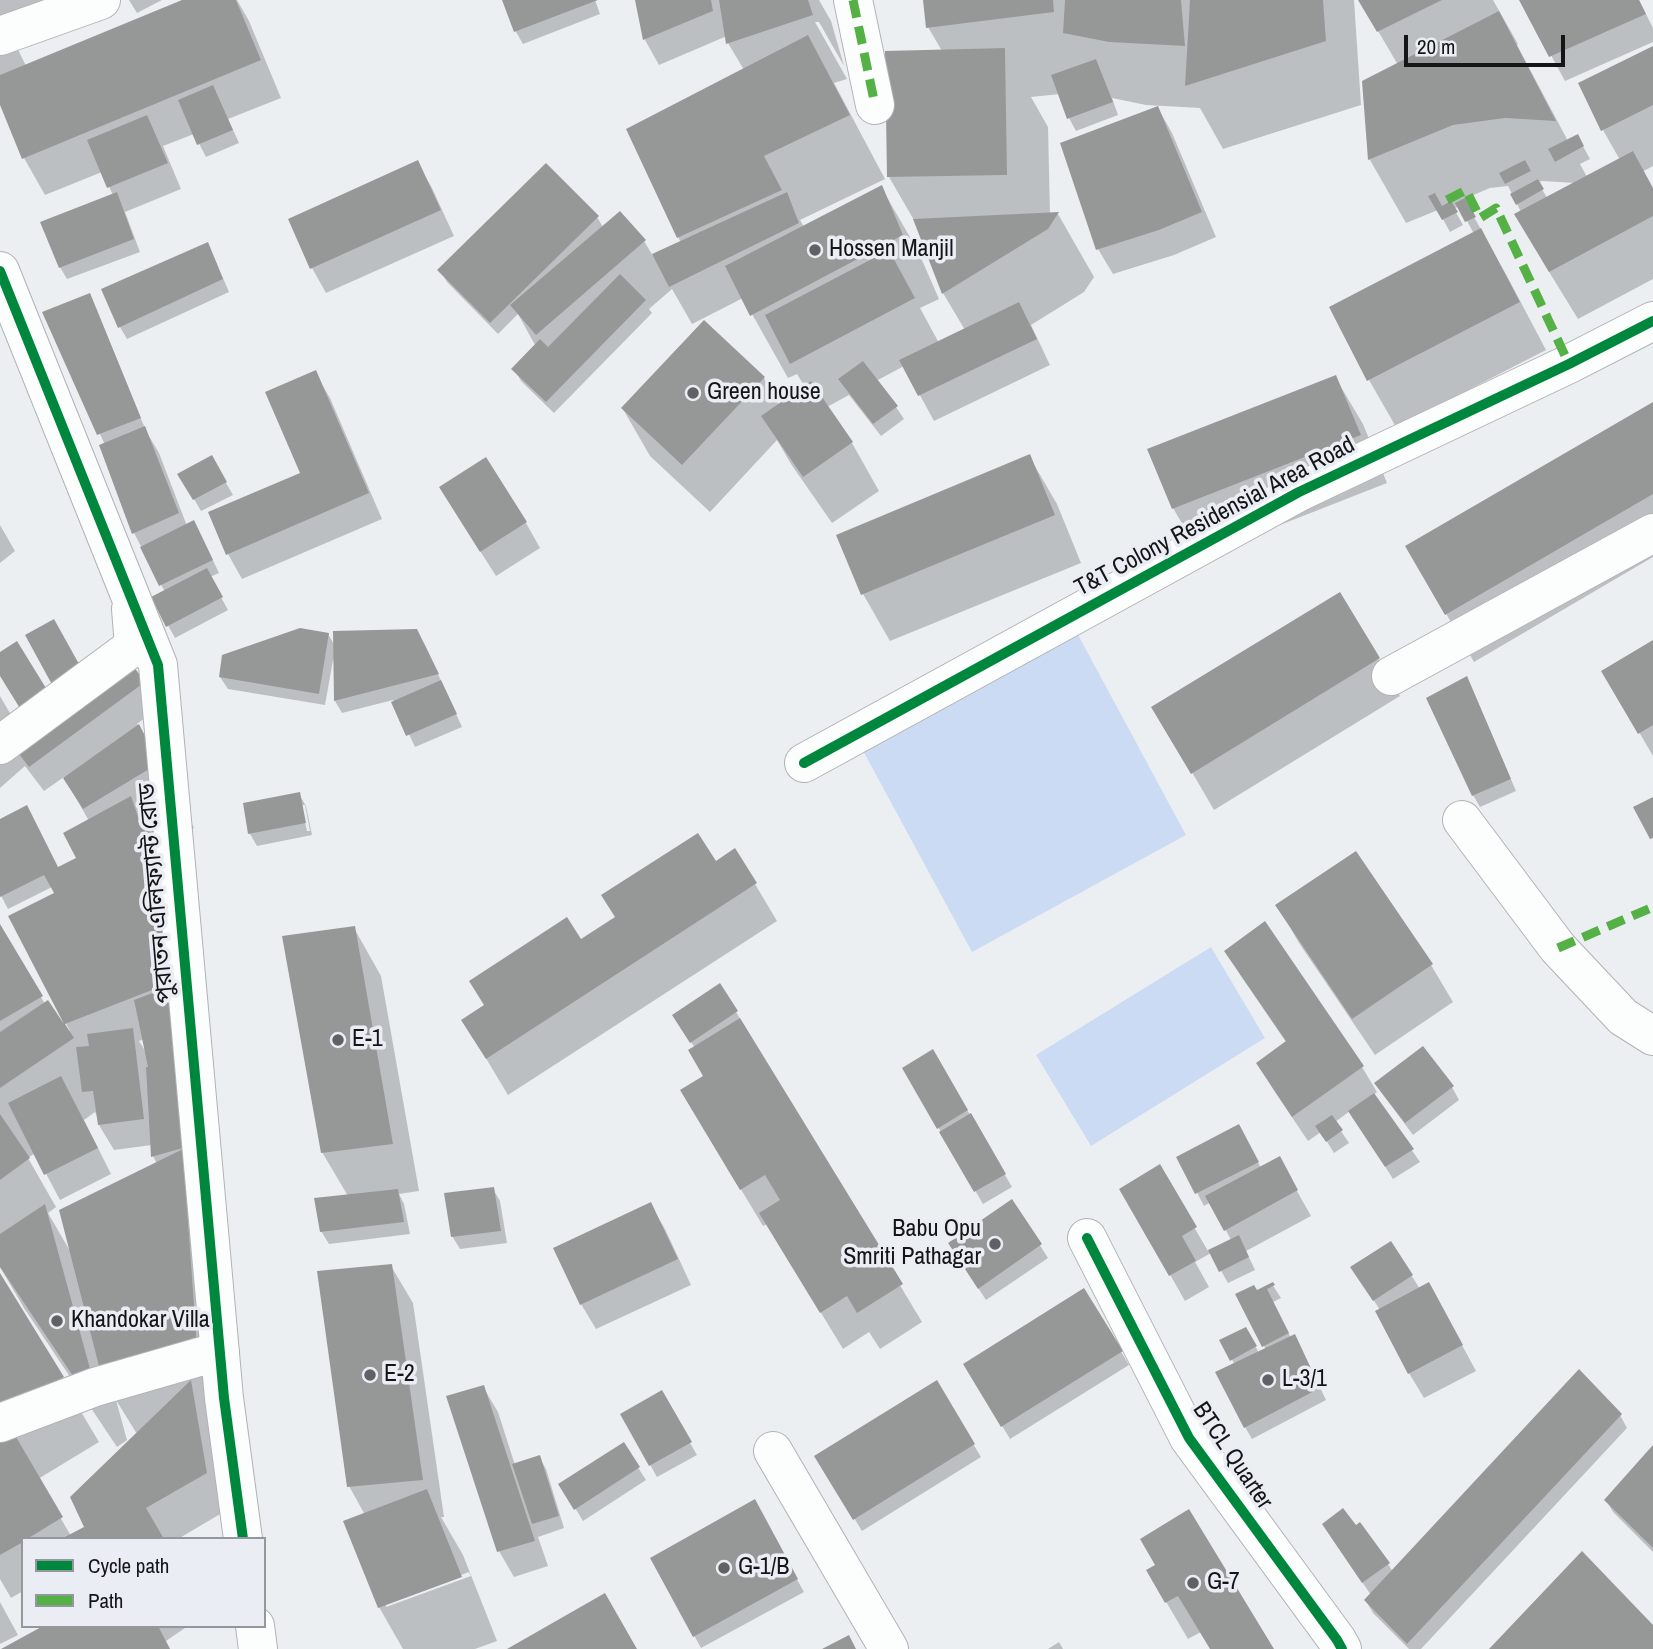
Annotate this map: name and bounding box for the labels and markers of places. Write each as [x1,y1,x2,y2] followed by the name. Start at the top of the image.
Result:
[829,236,954,264] place label: Hossen Manjil
[807,242,823,258] marker: Hossen Manjil
[707,379,821,407] place label: Green house
[685,385,701,401] marker: Green house
[352,1026,383,1054] place label: E-1
[330,1032,346,1048] marker: E-1
[843,1216,981,1272] place label: Babu Opu Smriti Pathagar
[987,1236,1003,1252] marker: Babu Opu Smriti Pathagar
[71,1307,210,1335] place label: Khandokar Villa
[49,1313,65,1329] marker: Khandokar Villa
[384,1361,415,1389] place label: E-2
[1282,1366,1327,1394] place label: L-3/1
[362,1367,378,1383] marker: E-2
[1260,1372,1276,1388] marker: L-3/1
[738,1554,789,1582] place label: G-1/B
[716,1560,732,1576] marker: G-1/B
[1207,1569,1240,1597] place label: G-7
[1185,1575,1201,1591] marker: G-7

